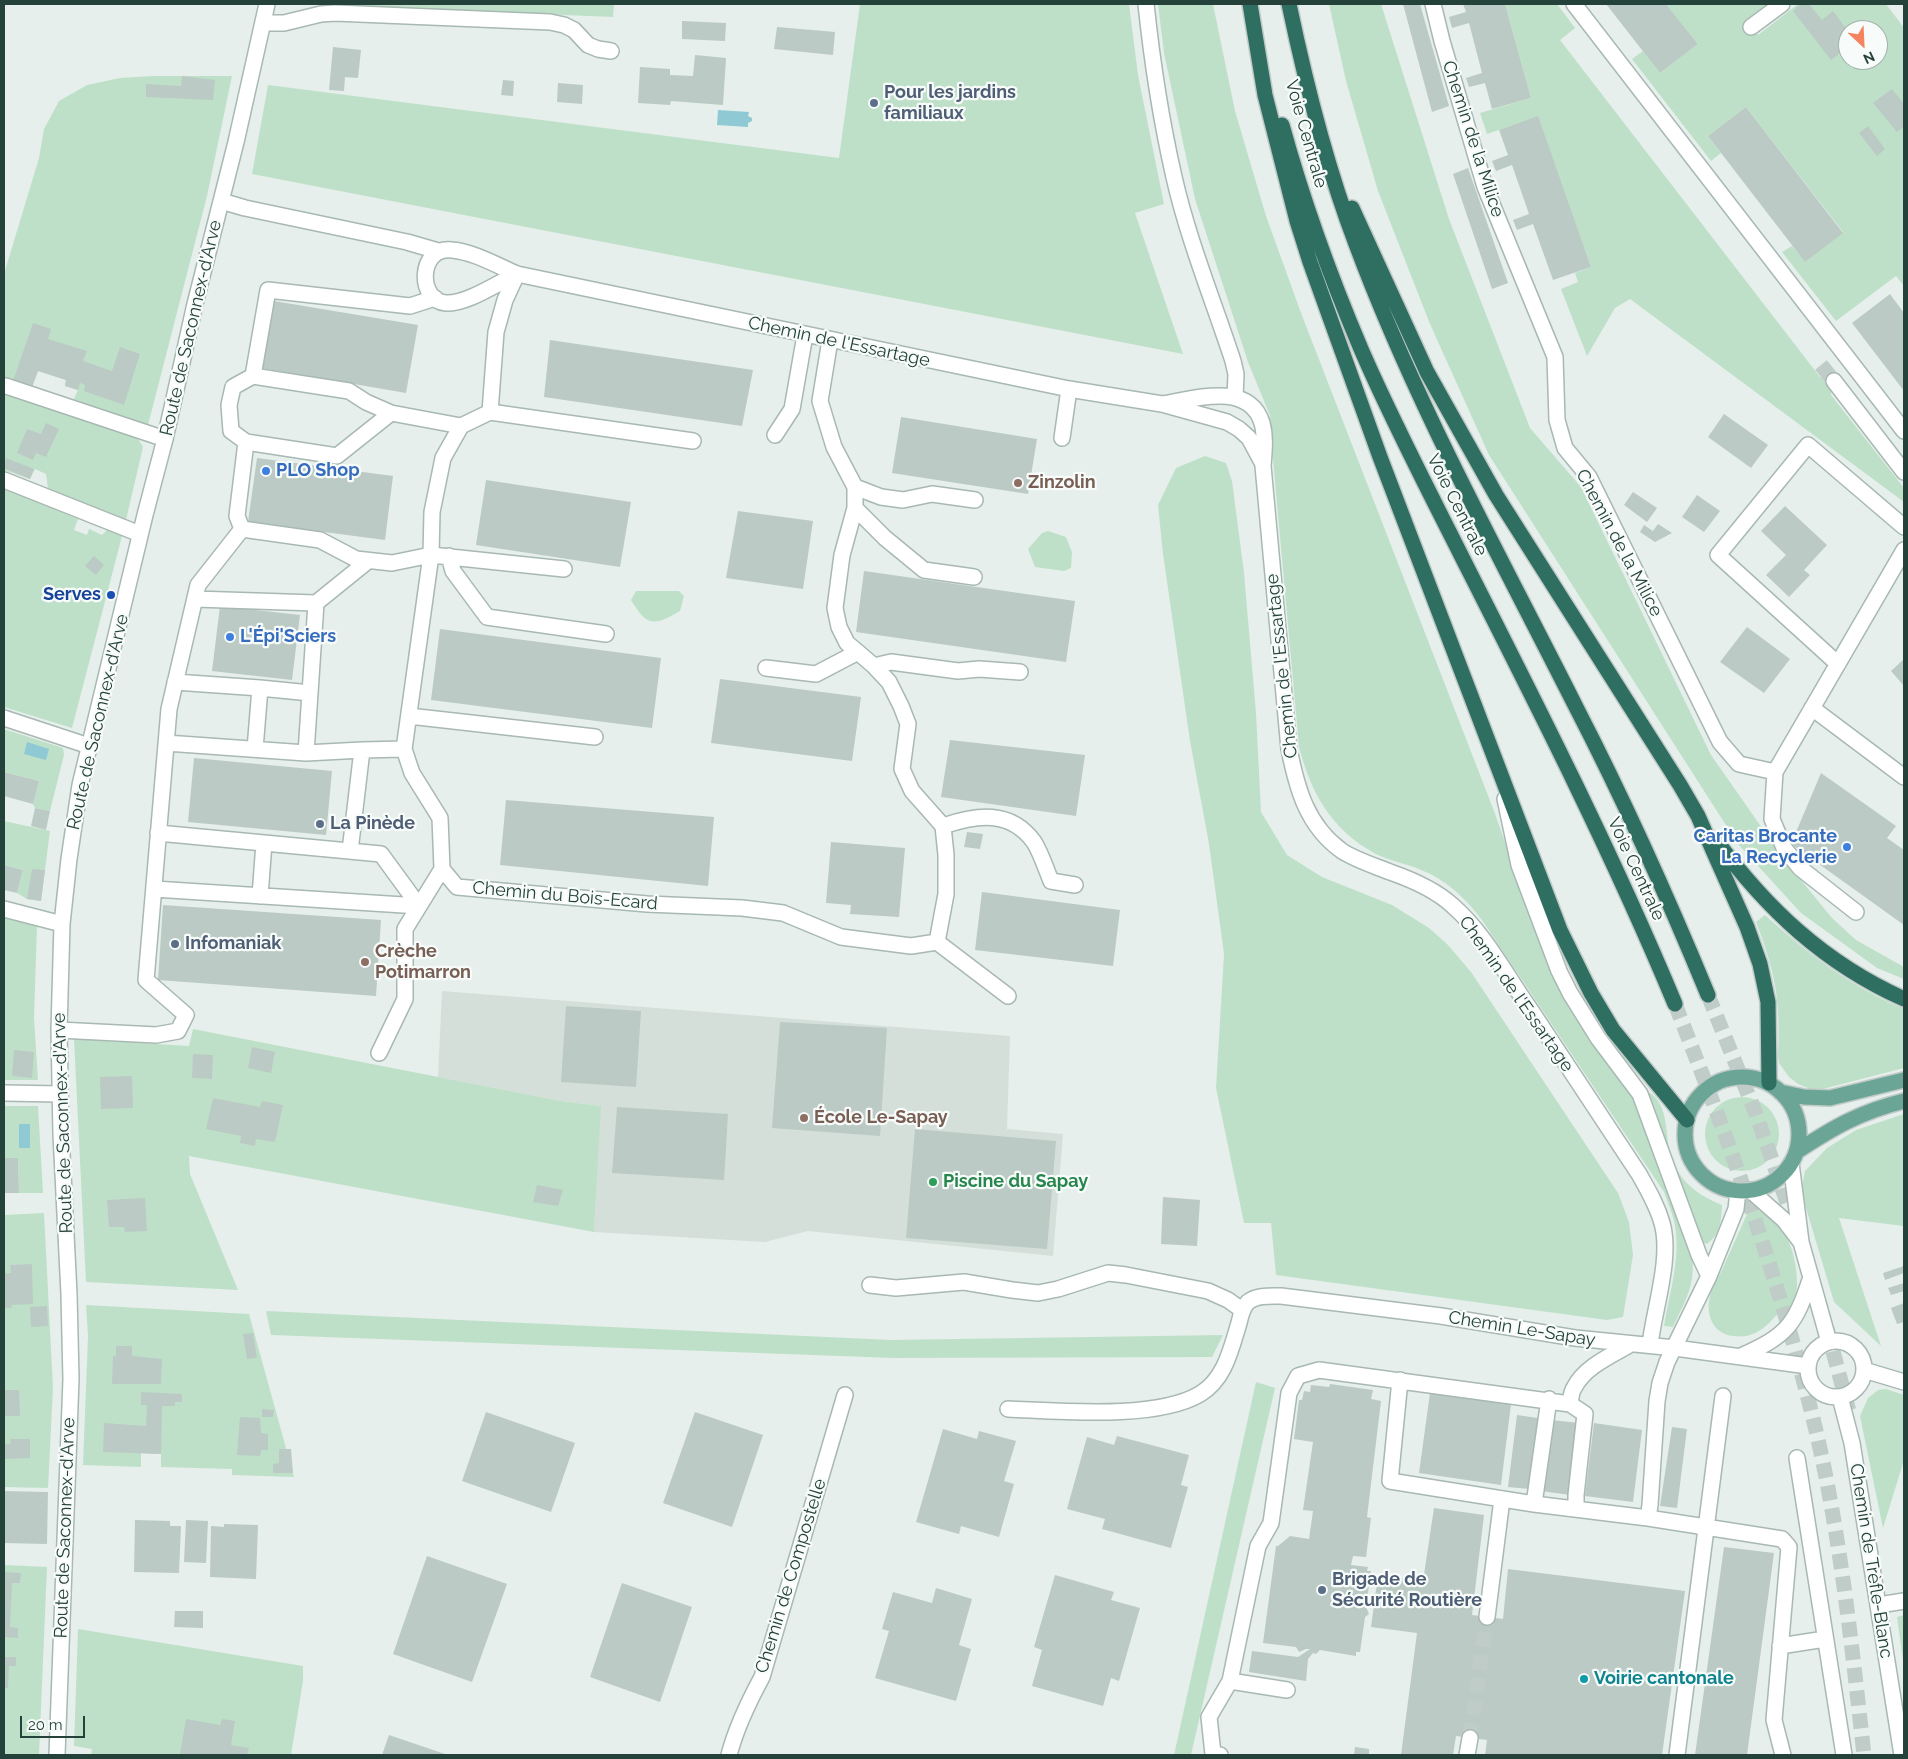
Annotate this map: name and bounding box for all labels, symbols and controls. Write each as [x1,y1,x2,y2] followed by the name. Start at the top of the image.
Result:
[1838,20,1888,70] north arrow
[1861,48,1877,67] text: N
[1437,58,1509,220] street label: Chemin de la Milice
[1280,77,1332,191] street label: Voie Centrale
[884,82,1016,125] place label: Pour les jardins familiaux
[868,97,880,109] marker: Pour les jardins familiaux
[156,218,226,438] street label: Route de Saconnex-d'Arve
[746,312,932,372] street label: Chemin de l'Essartage
[1422,450,1492,560] street label: Voie Centrale
[276,460,360,482] place label: PLO Shop
[260,465,272,477] marker: PLO Shop
[1571,466,1667,620] street label: Chemin de la Milice
[1028,472,1096,494] place label: Zinzolin
[1012,477,1024,489] marker: Zinzolin
[1262,573,1302,759] street label: Chemin de l'Essartage
[43,584,101,606] place label: Serves
[105,589,117,601] marker: Serves
[63,612,133,832] street label: Route de Saconnex-d'Arve
[240,626,336,648] place label: L'Épi'Sciers
[224,631,236,643] marker: L'Épi'Sciers
[330,813,415,835] place label: La Pinède
[1603,814,1669,924] street label: Voie Centrale
[314,818,326,830] marker: La Pinède
[1693,826,1837,869] place label: Caritas Brocante La Recyclerie
[1841,841,1853,853] marker: Caritas Brocante La Recyclerie
[471,877,659,915] street label: Chemin du Bois-Ecard
[1454,912,1578,1076] street label: Chemin de l'Essartage
[185,933,281,955] place label: Infomaniak
[169,938,181,950] marker: Infomaniak
[375,941,471,984] place label: Crèche Potimarron
[359,956,371,968] marker: Crèche Potimarron
[48,1012,78,1234] street label: Route de Saconnex-d'Arve
[814,1107,948,1129] place label: École Le-Sapay
[798,1112,810,1124] marker: École Le-Sapay
[943,1171,1088,1193] place label: Piscine du Sapay
[927,1176,939,1188] marker: Piscine du Sapay
[1447,1307,1597,1351] street label: Chemin Le-Sapay
[50,1417,80,1639] street label: Route de Saconnex-d'Arve
[1845,1462,1897,1660] street label: Chemin de Trèfle-Blanc
[751,1476,831,1676] street label: Chemin de Compostelle
[1332,1569,1482,1612] place label: Brigade de Sécurité Routière
[1316,1584,1328,1596] marker: Brigade de Sécurité Routière
[1594,1668,1734,1690] place label: Voirie cantonale
[1578,1673,1590,1685] marker: Voirie cantonale
[22,1706,88,1738] scale bar
[28,1716,63,1734] text: 20 m

